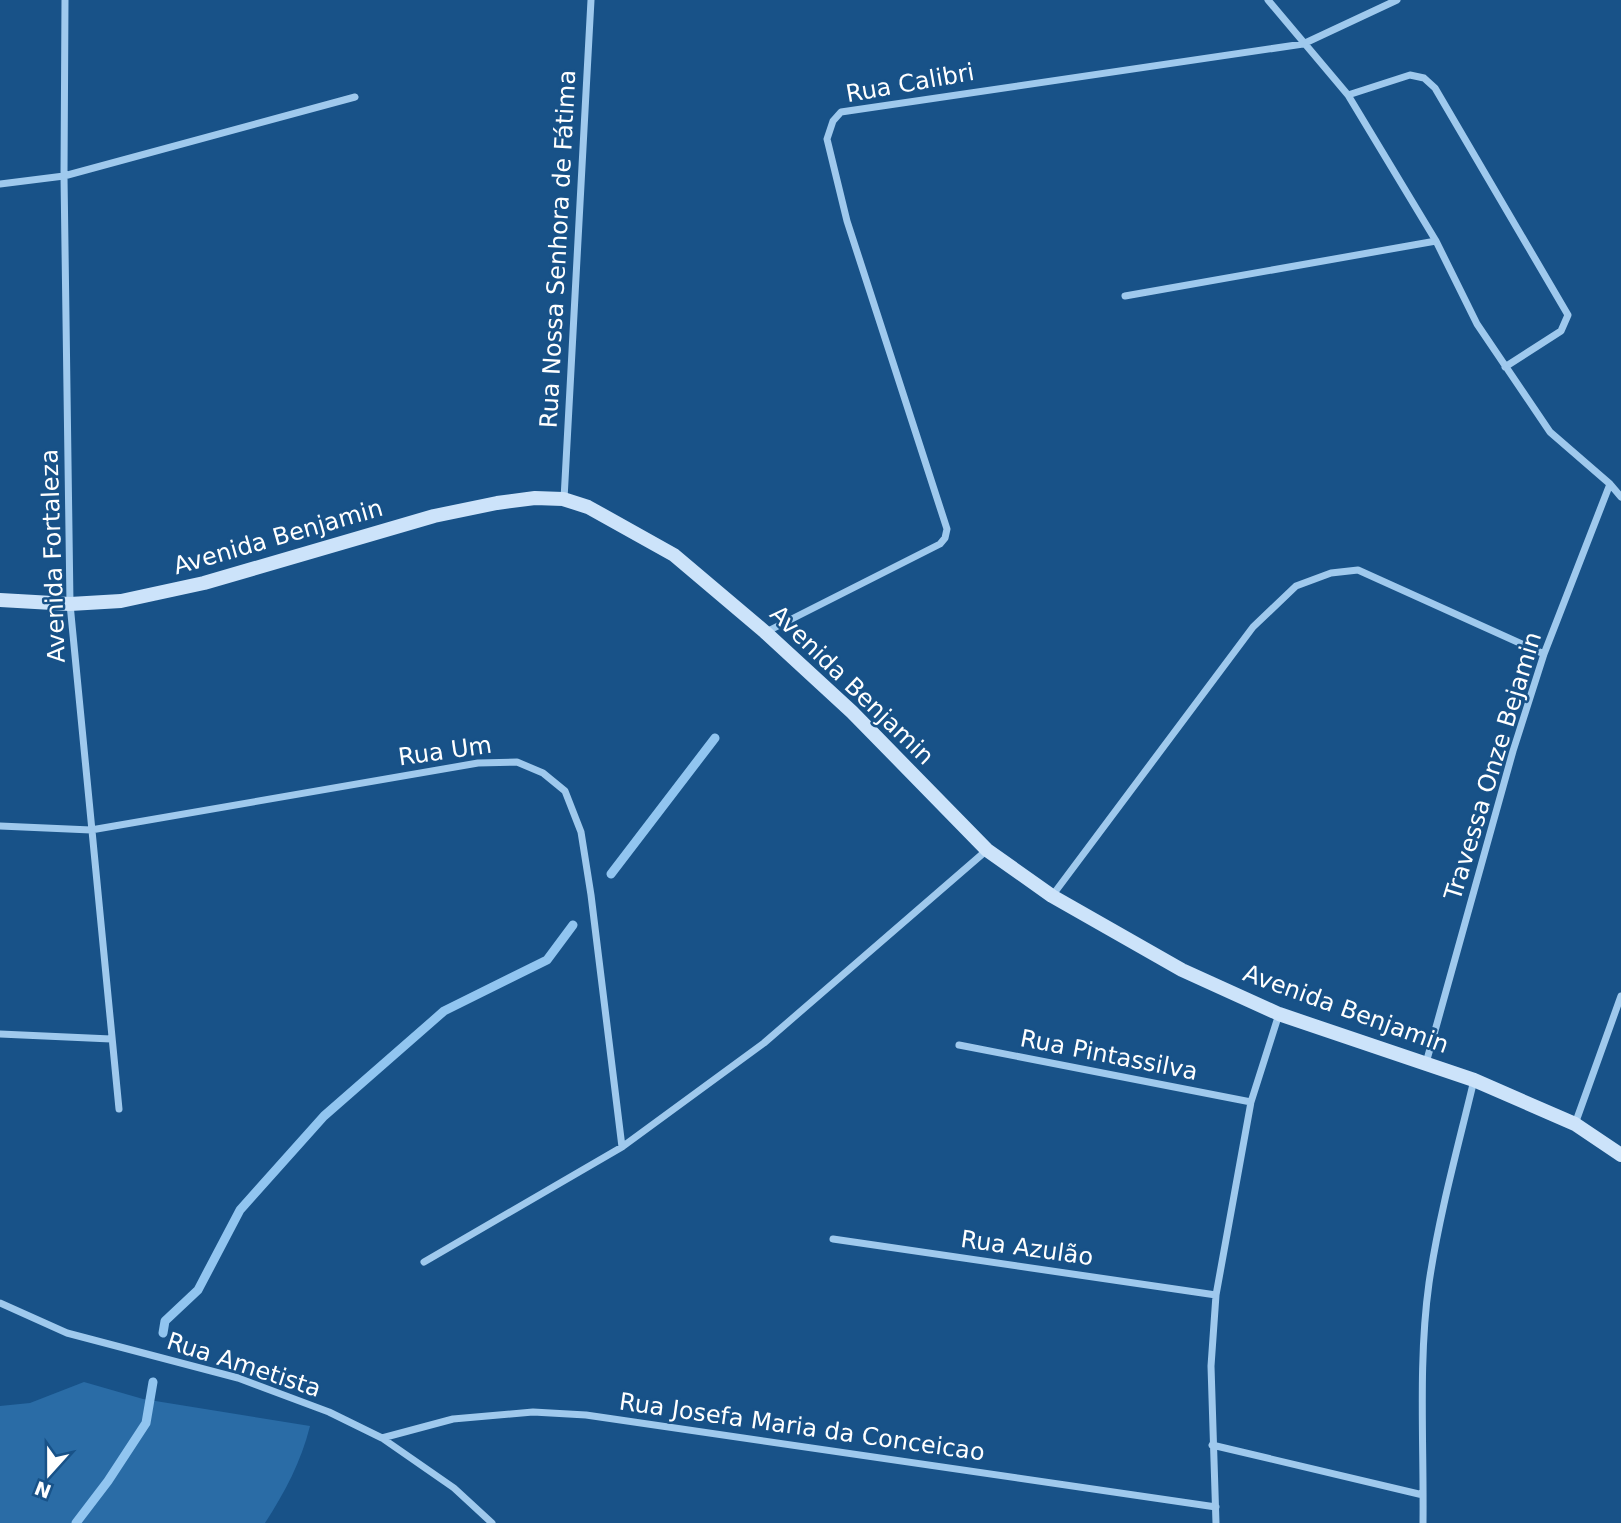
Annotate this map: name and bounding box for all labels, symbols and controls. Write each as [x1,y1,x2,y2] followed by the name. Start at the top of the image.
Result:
[844,58,976,108] street label: Rua Calibri
[535,69,581,429] street label: Rua Nossa Senhora de Fátima
[35,449,71,663] street label: Avenida Fortaleza
[170,494,386,580] street label: Avenida Benjamin
[764,600,940,770] street label: Avenida Benjamin
[1439,629,1547,904] street label: Travessa Onze Bejamin
[396,731,494,771] street label: Rua Um
[1239,959,1453,1059] street label: Avenida Benjamin
[1018,1024,1200,1086] street label: Rua Pintassilva
[959,1225,1095,1271] street label: Rua Azulão
[163,1327,325,1403] street label: Rua Ametista
[618,1387,986,1467] street label: Rua Josefa Maria da Conceicao
[14,1439,84,1509] north arrow
[32,1477,54,1503] text: N

